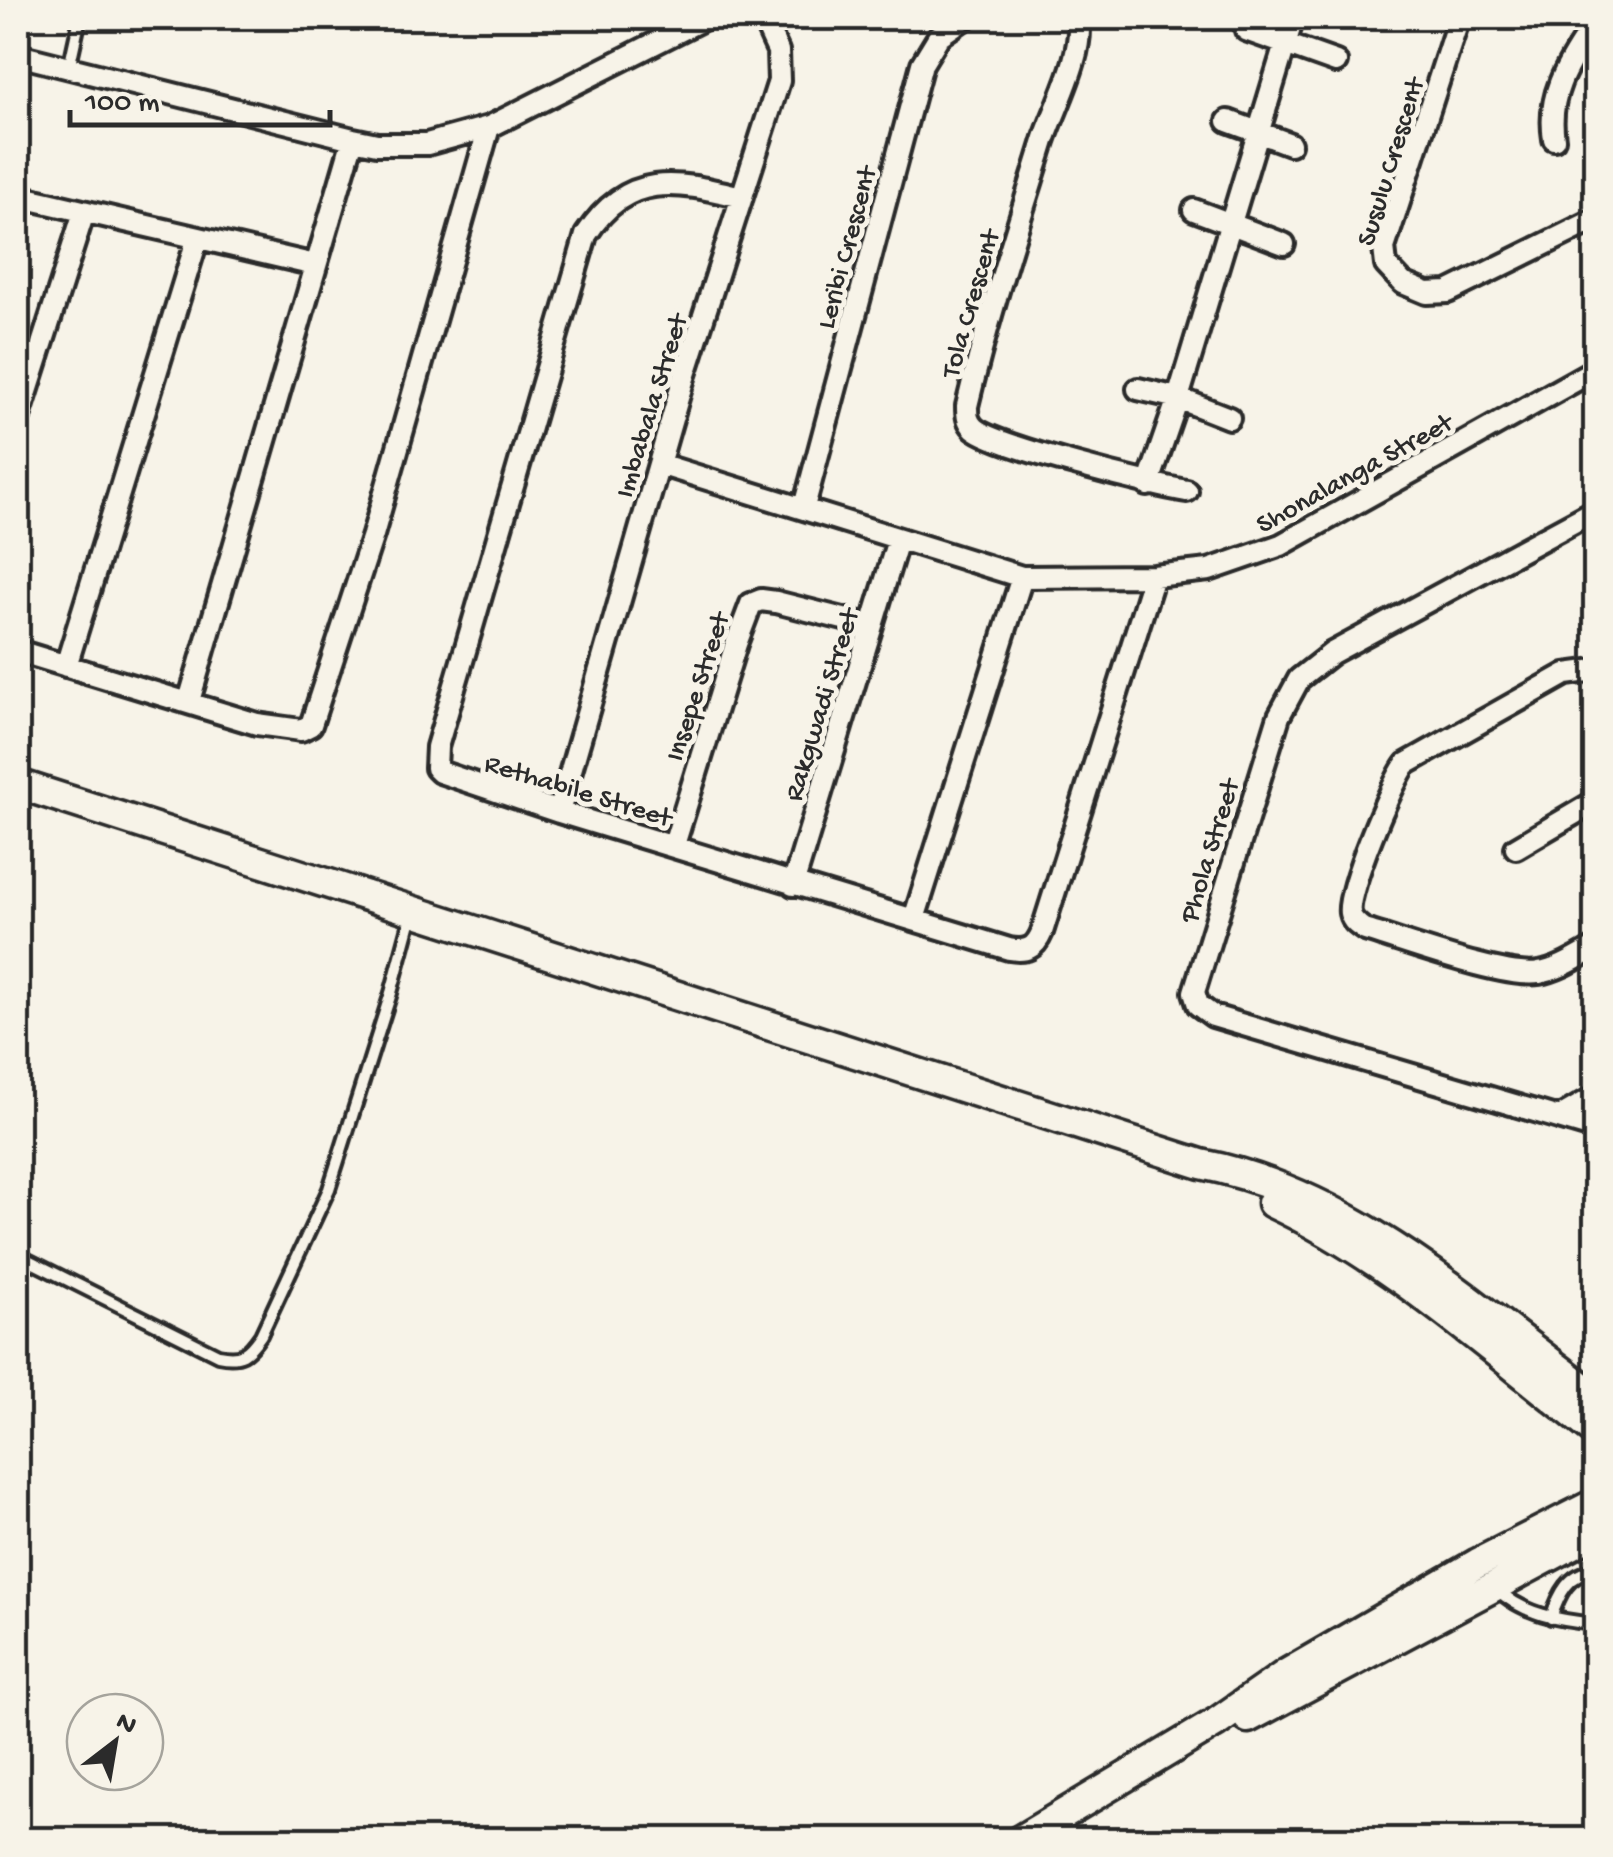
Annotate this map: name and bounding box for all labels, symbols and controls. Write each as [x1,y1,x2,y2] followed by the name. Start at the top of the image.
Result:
[70,65,330,127] scale bar
[1351,72,1434,250] street label: Susulu Crescent
[84,87,160,122] text: 100 m
[811,161,887,333] street label: Leribi Crescent
[935,224,1010,384] street label: Tola Crescent
[610,308,698,502] street label: Imbabala Street
[1251,406,1461,542] street label: Shonalanga Street
[778,603,869,806] street label: Rakgwadi Street
[660,606,740,766] street label: Insepe Street
[480,748,678,837] street label: Rethabile Street
[1174,773,1249,928] street label: Phola Street
[65,1692,165,1792] north arrow
[109,1706,142,1743] text: N

